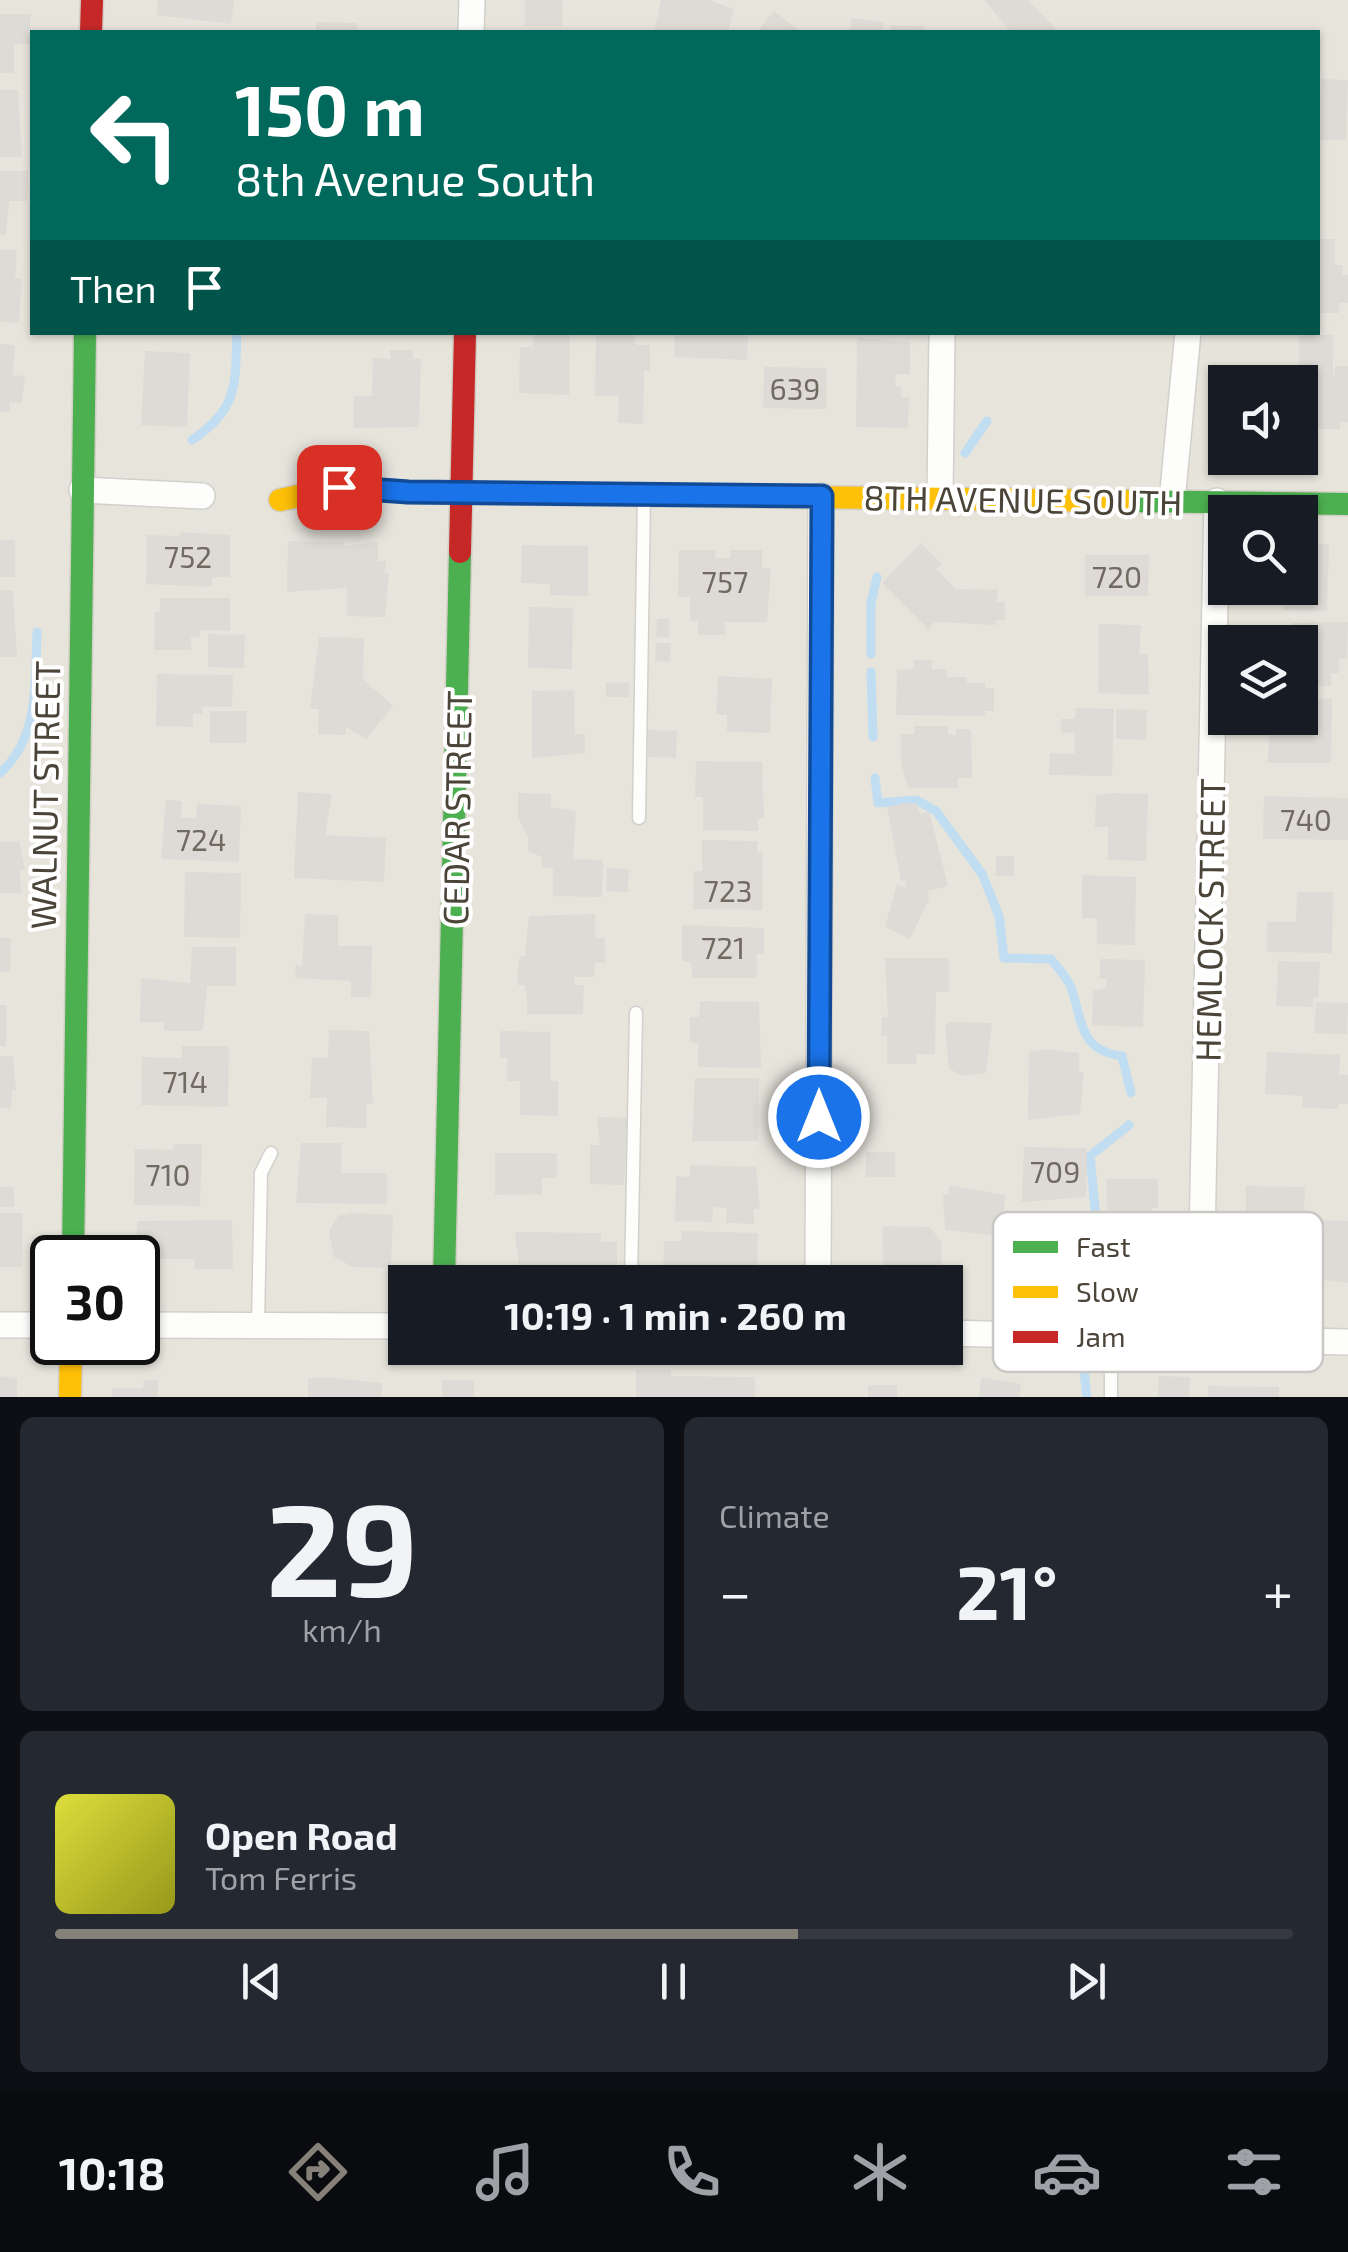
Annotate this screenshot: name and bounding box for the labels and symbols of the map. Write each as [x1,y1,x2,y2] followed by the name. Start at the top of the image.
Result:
[770,370,821,406] house number: 639
[297,445,382,530] pin
[863,475,1183,523] street label: 8TH AVENUE SOUTH
[164,538,212,574] house number: 752
[1092,558,1142,594] house number: 720
[702,563,748,599] house number: 757
[21,660,67,930] street label: WALNUT STREET
[433,690,479,926] street label: CEDAR STREET
[1186,778,1232,1062] street label: HEMLOCK STREET
[1280,801,1332,837] house number: 740
[176,821,226,857] house number: 724
[704,872,752,908] house number: 723
[701,929,745,965] house number: 721
[162,1063,208,1099] house number: 714
[767,1065,871,1169] position arrow
[1030,1153,1080,1189] house number: 709
[145,1156,191,1192] house number: 710
[993,1212,1323,1372] legend
[1076,1229,1131,1263] text: Fast
[30,1235,160,1365] speed limit sign: 30
[1076,1274,1139,1308] text: Slow
[1076,1319,1125,1353] text: Jam

